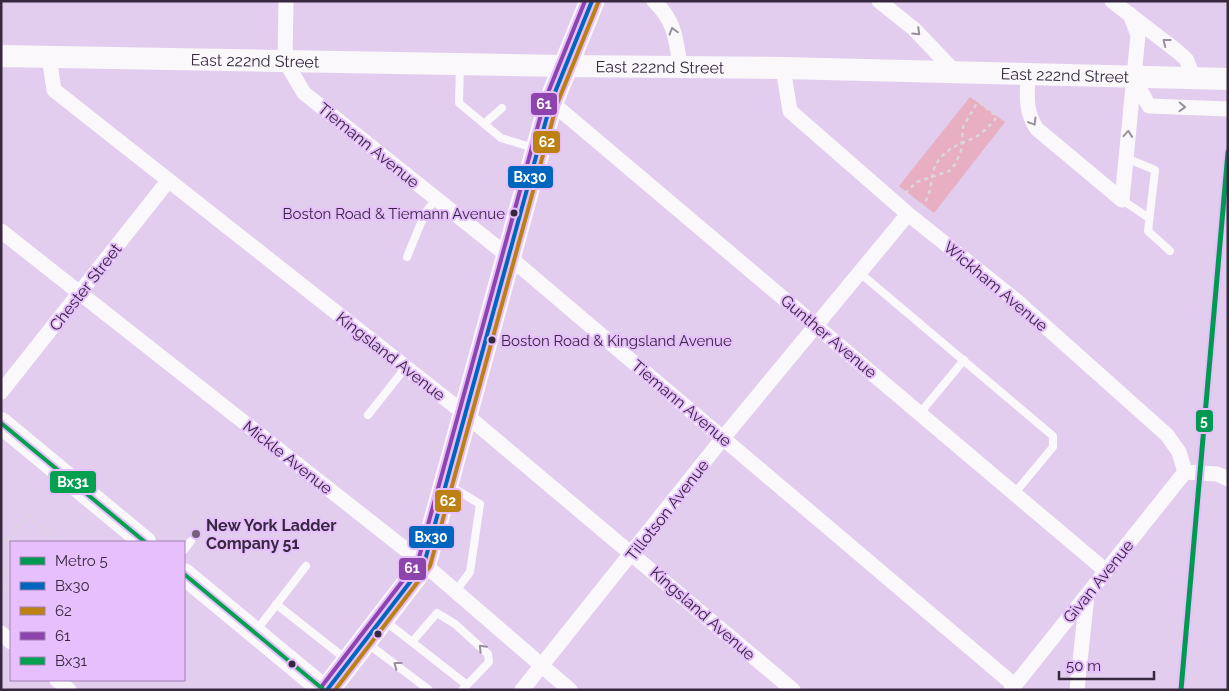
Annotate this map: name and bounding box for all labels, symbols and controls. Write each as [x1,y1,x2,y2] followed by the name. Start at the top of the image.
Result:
[911,26,920,35] one-way arrow
[669,27,679,36] one-way arrow
[1163,39,1172,48] one-way arrow
[191,50,320,72] street label: East 222nd Street
[596,57,725,77] street label: East 222nd Street
[1000,64,1130,87] street label: East 222nd Street
[530,92,558,116] line badge: 61
[536,96,552,112] text: 61
[314,99,423,192] street label: Tiemann Avenue
[1178,102,1186,112] one-way arrow
[1027,117,1037,126] one-way arrow
[532,130,561,154] line badge: 62
[1122,130,1133,138] one-way arrow
[539,134,555,150] text: 62
[507,165,554,189] line badge: Bx30
[513,169,547,185] text: Bx30
[283,205,505,223] place label: Boston Road & Tiemann Avenue
[509,208,519,218] marker: Boston Road & Tiemann Avenue
[940,237,1052,335] street label: Wickham Avenue
[45,239,126,335] street label: Chester Street
[777,291,880,382] street label: Gunther Avenue
[333,308,449,405] street label: Kingsland Avenue
[501,332,732,350] place label: Boston Road & Kingsland Avenue
[487,335,497,345] marker: Boston Road & Kingsland Avenue
[628,356,735,451] street label: Tiemann Avenue
[1195,409,1214,433] line badge: 5
[1200,413,1208,429] text: 5
[239,417,336,498] street label: Mickle Avenue
[622,456,713,565] street label: Tillotson Avenue
[49,470,97,494] line badge: Bx31
[57,474,89,490] text: Bx31
[434,489,462,513] line badge: 62
[440,493,456,509] text: 62
[206,516,336,553] place label: New York Ladder Company 51
[408,525,455,549] line badge: Bx30
[190,528,202,540] marker: New York Ladder Company 51
[414,529,448,545] text: Bx30
[1059,536,1138,627] street label: Givan Avenue
[10,541,185,681] legend
[55,552,108,570] text: Metro 5
[398,557,427,581] line badge: 61
[404,560,420,576] text: 61
[646,563,759,664] street label: Kingsland Avenue
[55,577,90,595] text: Bx30
[55,602,72,620] text: 62
[55,627,71,645] text: 61
[373,629,383,639] unlabelled marker
[479,645,488,654] one-way arrow
[1059,648,1154,680] scale bar
[55,652,87,670] text: Bx31
[1066,657,1101,675] text: 50 m
[287,659,297,669] unlabelled marker
[393,662,403,671] one-way arrow

